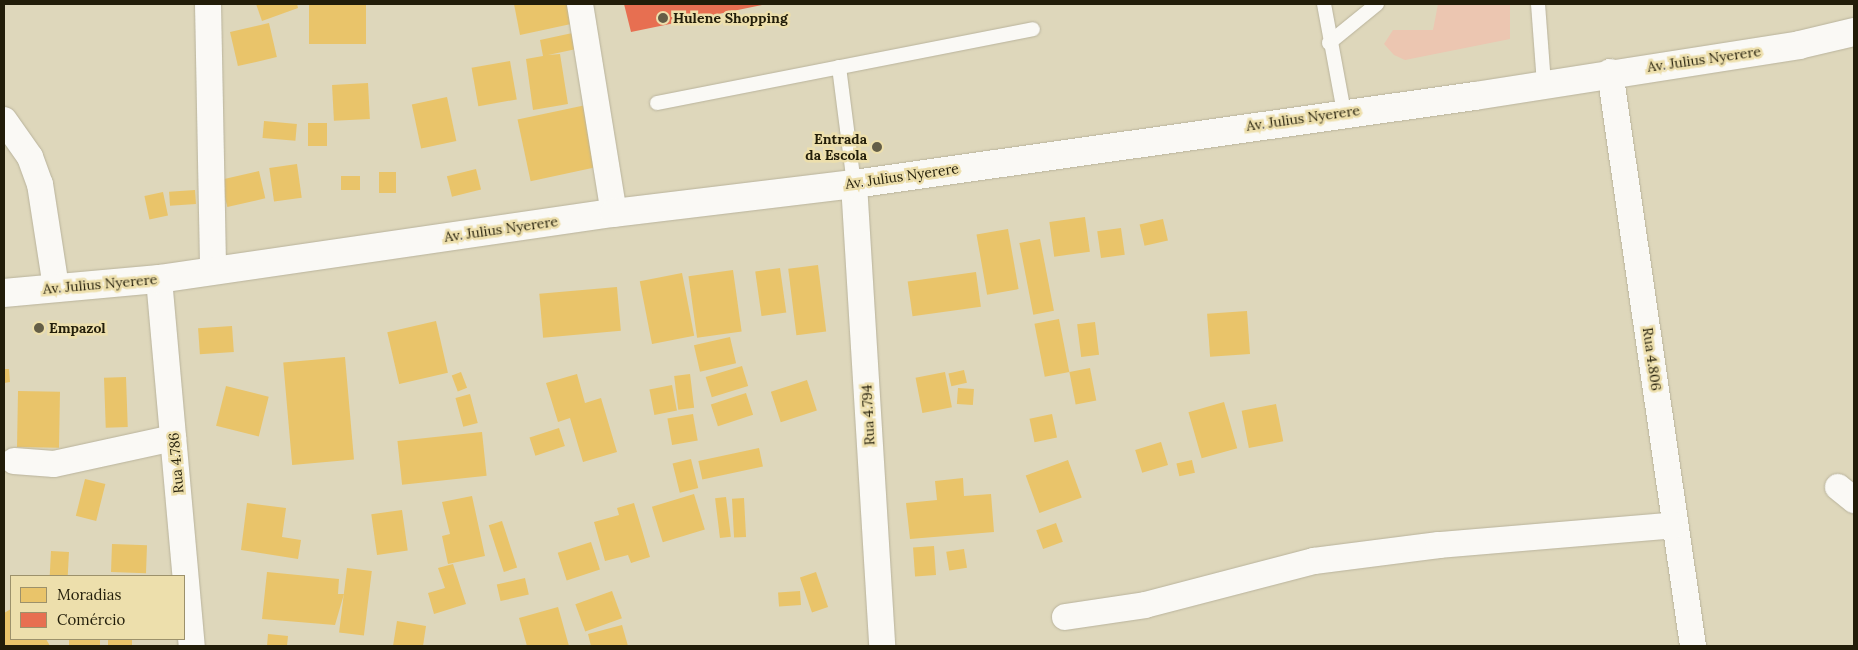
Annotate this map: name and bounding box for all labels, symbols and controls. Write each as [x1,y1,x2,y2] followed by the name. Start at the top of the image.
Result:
[673,10,788,26] place label: Hulene Shopping
[657,12,669,24] marker: Hulene Shopping
[1646,43,1762,75] street label: Av. Julius Nyerere
[1245,102,1361,134] street label: Av. Julius Nyerere
[805,131,867,164] place label: Entrada da Escola
[871,141,883,153] marker: Entrada da Escola
[844,160,960,192] street label: Av. Julius Nyerere
[443,213,559,245] street label: Av. Julius Nyerere
[42,271,158,297] street label: Av. Julius Nyerere
[49,320,106,336] place label: Empazol
[33,322,45,334] marker: Empazol
[1639,326,1665,392] street label: Rua 4.806
[858,384,878,446] street label: Rua 4.794
[165,432,187,494] street label: Rua 4.786
[10,575,185,640] legend
[57,585,121,604] text: Moradias
[57,610,125,629] text: Comércio

